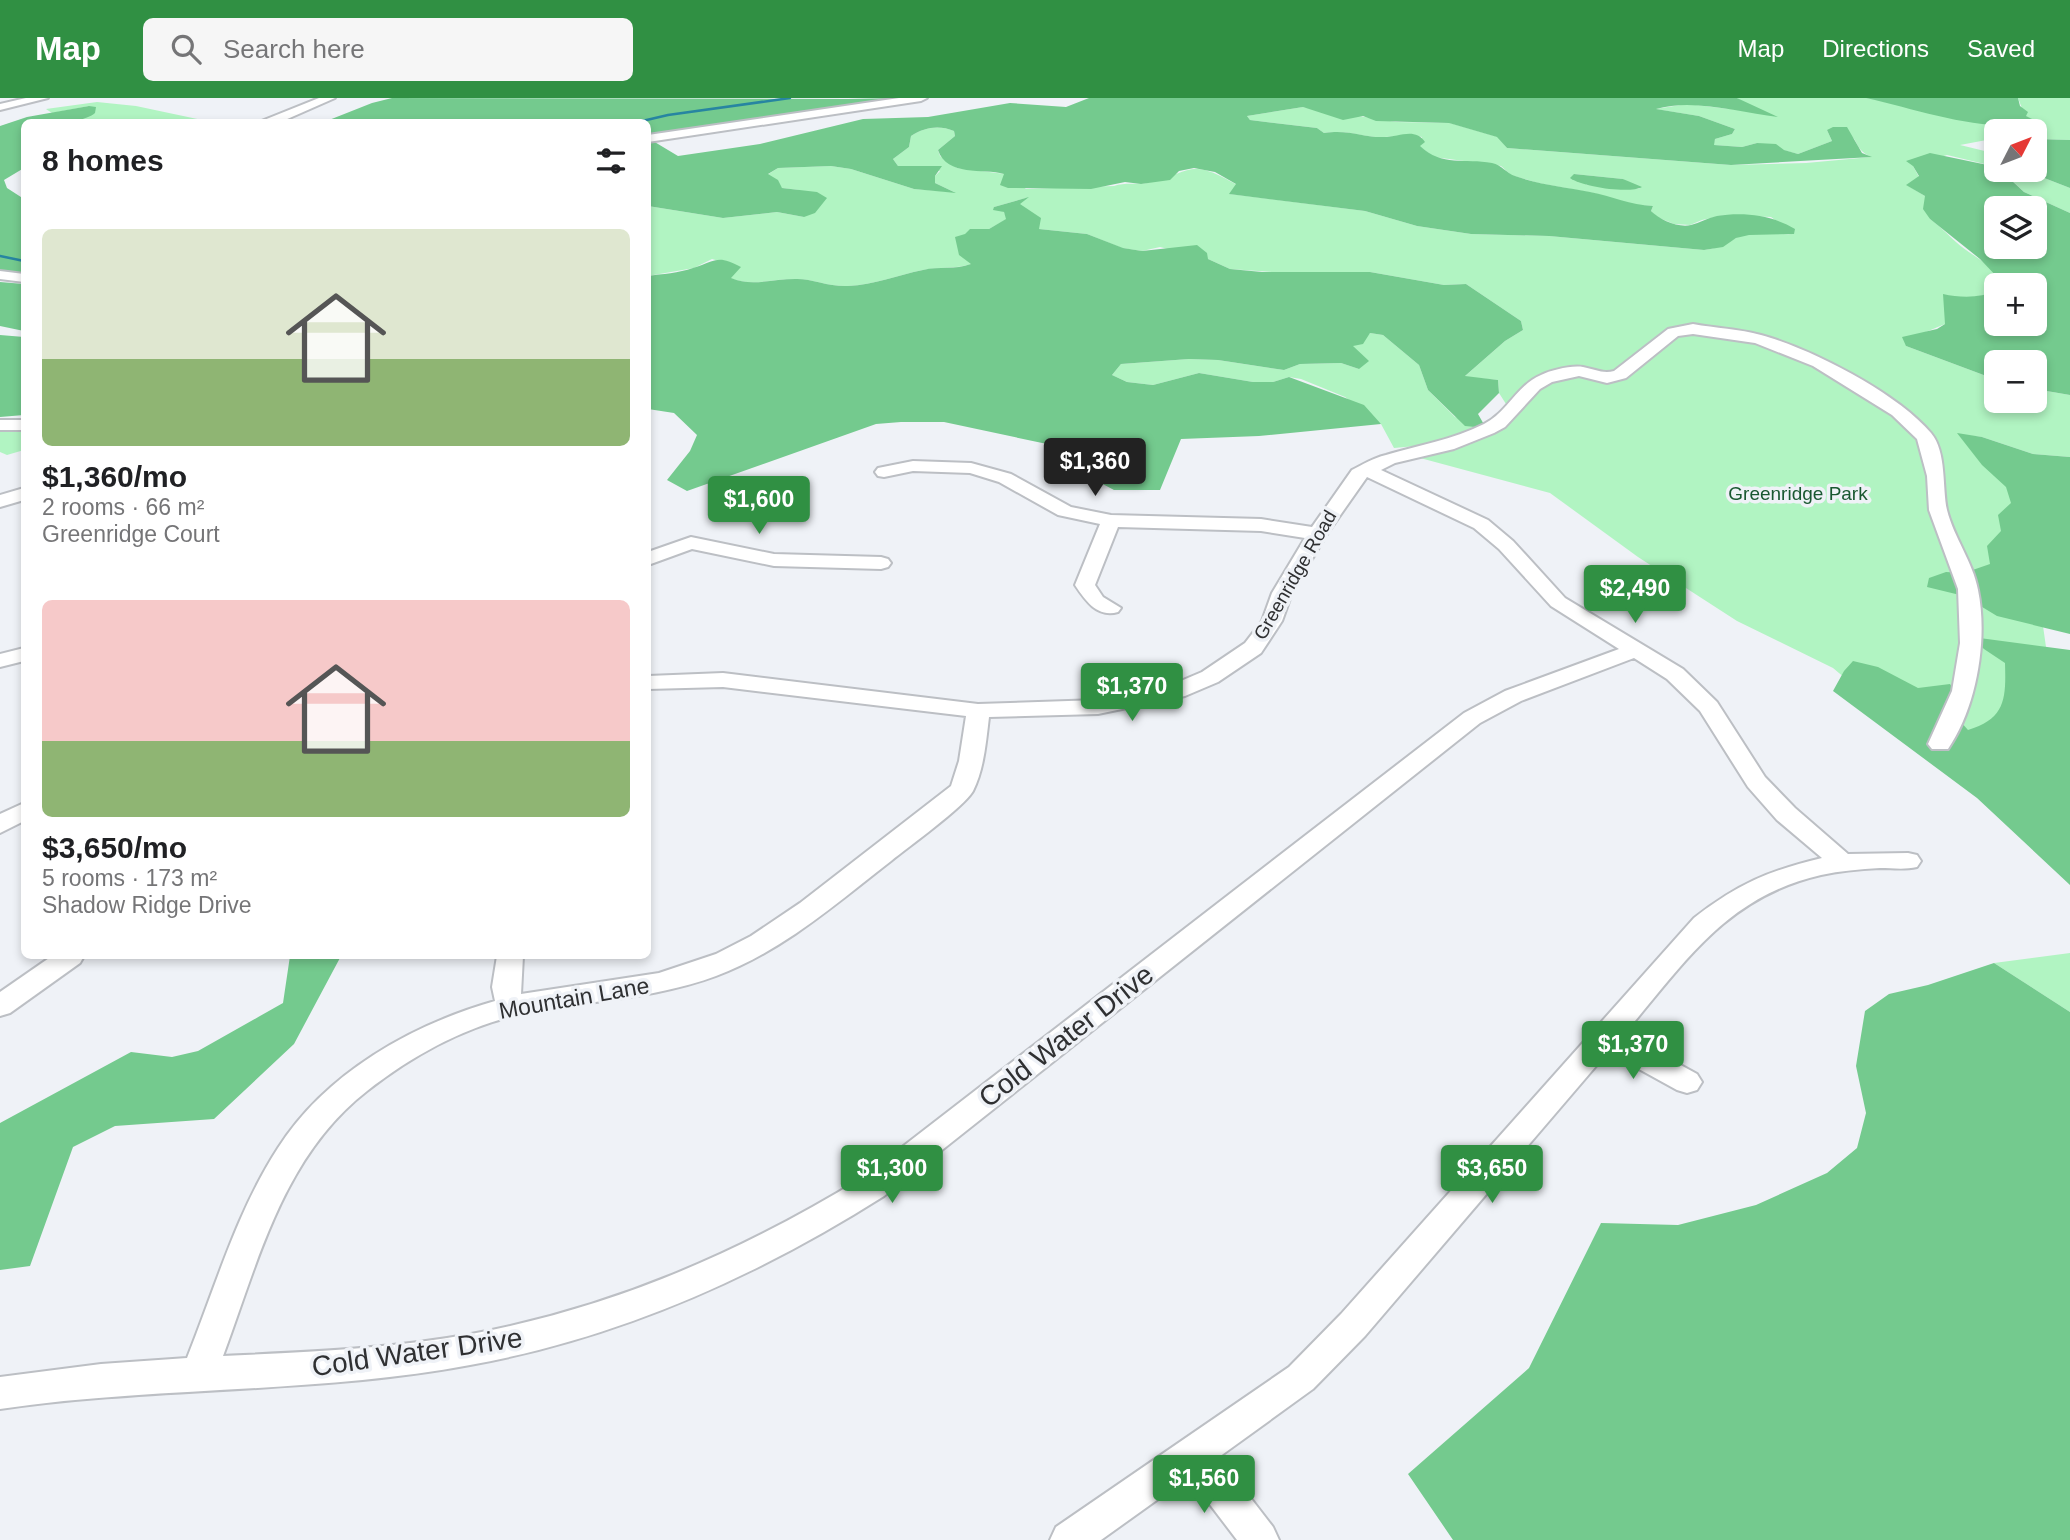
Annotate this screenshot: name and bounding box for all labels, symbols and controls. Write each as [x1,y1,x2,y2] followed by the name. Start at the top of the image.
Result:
[143,18,633,81] search box
[35,30,101,67] text: Map
[167,30,205,68] icon: search
[223,34,365,64] text: Search here
[1738,35,1784,62] text: Map
[1822,35,1929,62] text: Directions
[1967,35,2035,62] text: Saved
[1984,119,2048,182] north arrow
[1984,119,2047,413] map controls
[592,142,630,180] icon: filters
[42,144,164,177] text: 8 homes
[1984,196,2047,259] button: layers
[1984,273,2047,336] button: +
[273,275,399,401] icon: home
[1984,350,2047,413] button: −
[1038,438,1152,498] pin: $1,360
[1060,448,1130,474] text: $1,360
[42,460,187,493] text: $1,360/mo
[702,476,816,536] pin: $1,600
[1728,483,1868,504] park label: Greenridge Park
[724,486,794,512] text: $1,600
[42,494,204,520] text: 2 rooms · 66 m²
[1249,507,1341,643] street label: Greenridge Road
[42,521,220,547] text: Greenridge Court
[1578,566,1692,625] pin: $2,490
[1600,575,1670,601] text: $2,490
[273,646,399,772] icon: home
[1075,664,1189,723] pin: $1,370
[1097,673,1167,699] text: $1,370
[42,831,187,864] text: $3,650/mo
[42,865,217,891] text: 5 rooms · 173 m²
[42,892,252,918] text: Shadow Ridge Drive
[973,958,1159,1114] street label: Cold Water Drive
[497,972,651,1024] street label: Mountain Lane
[1576,1021,1690,1081] pin: $1,370
[1598,1031,1668,1057] text: $1,370
[835,1146,949,1205] pin: $1,300
[1435,1146,1549,1205] pin: $3,650
[857,1155,927,1181] text: $1,300
[1457,1155,1527,1181] text: $3,650
[310,1322,524,1382] street label: Cold Water Drive
[1147,1456,1261,1515] pin: $1,560
[1169,1465,1239,1491] text: $1,560

